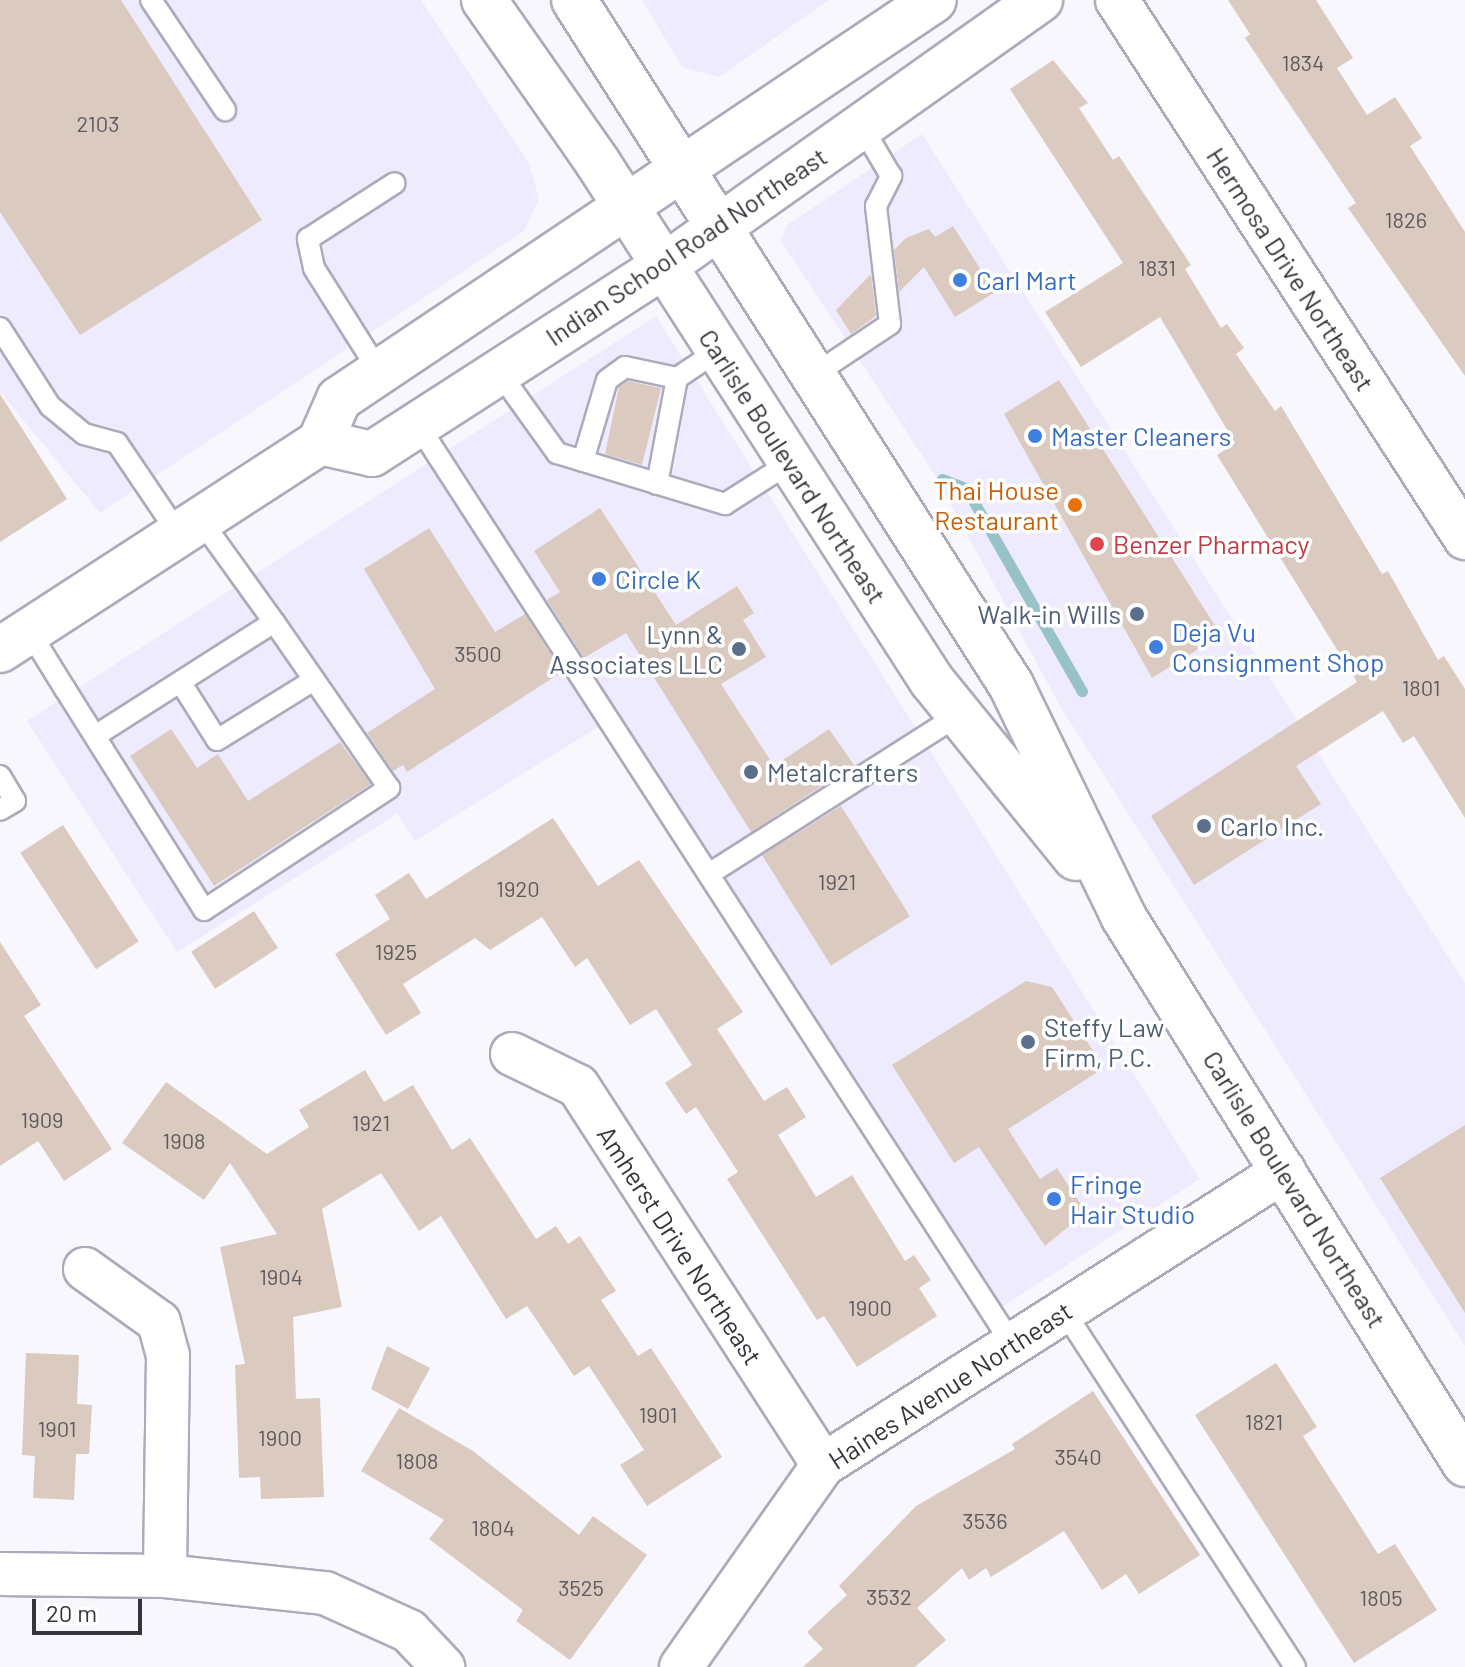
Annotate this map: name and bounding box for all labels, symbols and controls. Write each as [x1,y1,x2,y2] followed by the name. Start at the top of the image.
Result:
[1282,50,1324,76] house number: 1834
[77,111,119,137] house number: 2103
[539,140,833,352] street label: Indian School Road Northeast
[1201,142,1381,396] street label: Hermosa Drive Northeast
[1385,207,1427,233] house number: 1826
[1138,255,1176,281] house number: 1831
[976,264,1077,296] place label: Carl Mart
[951,271,969,289] marker: Carl Mart
[693,323,893,609] street label: Carlisle Boulevard Northeast
[1051,420,1231,452] place label: Master Cleaners
[1026,427,1044,445] marker: Master Cleaners
[934,474,1059,536] place label: Thai House Restaurant
[1066,496,1084,514] marker: Thai House Restaurant
[1113,528,1310,560] place label: Benzer Pharmacy
[1088,535,1106,553] marker: Benzer Pharmacy
[615,563,701,595] place label: Circle K
[590,570,608,588] marker: Circle K
[978,598,1121,630] place label: Walk-in Wills
[1128,605,1146,623] marker: Walk-in Wills
[1172,616,1384,678] place label: Deja Vu Consignment Shop
[549,618,723,680] place label: Lynn & Associates LLC
[1147,638,1165,656] marker: Deja Vu Consignment Shop
[730,640,748,658] marker: Lynn & Associates LLC
[454,641,502,667] house number: 3500
[1402,675,1440,701] house number: 1801
[767,756,918,788] place label: Metalcrafters
[742,763,760,781] marker: Metalcrafters
[1220,810,1324,842] place label: Carlo Inc.
[1195,817,1213,835] marker: Carlo Inc.
[818,869,856,895] house number: 1921
[496,876,540,902] house number: 1920
[375,939,417,965] house number: 1925
[1044,1011,1164,1072] place label: Steffy Law Firm, P.C.
[1019,1033,1037,1051] marker: Steffy Law Firm, P.C.
[1197,1045,1393,1333] street label: Carlisle Boulevard Northeast
[20,1107,64,1133] house number: 1909
[352,1110,390,1136] house number: 1921
[591,1120,769,1370] street label: Amherst Drive Northeast
[162,1128,206,1154] house number: 1908
[1070,1168,1195,1230] place label: Fringe Hair Studio
[1045,1190,1063,1208] marker: Fringe Hair Studio
[259,1264,303,1290] house number: 1904
[823,1295,1077,1475] street label: Haines Avenue Northeast
[848,1295,892,1321] house number: 1900
[639,1402,677,1428] house number: 1901
[1245,1409,1283,1435] house number: 1821
[38,1416,76,1442] house number: 1901
[258,1425,302,1451] house number: 1900
[1054,1444,1102,1470] house number: 3540
[395,1448,439,1474] house number: 1808
[962,1508,1008,1534] house number: 3536
[471,1515,515,1541] house number: 1804
[558,1575,604,1601] house number: 3525
[36,1583,146,1633] scale bar
[866,1584,912,1610] house number: 3532
[1360,1585,1402,1611] house number: 1805
[46,1598,97,1627] text: 20 m

